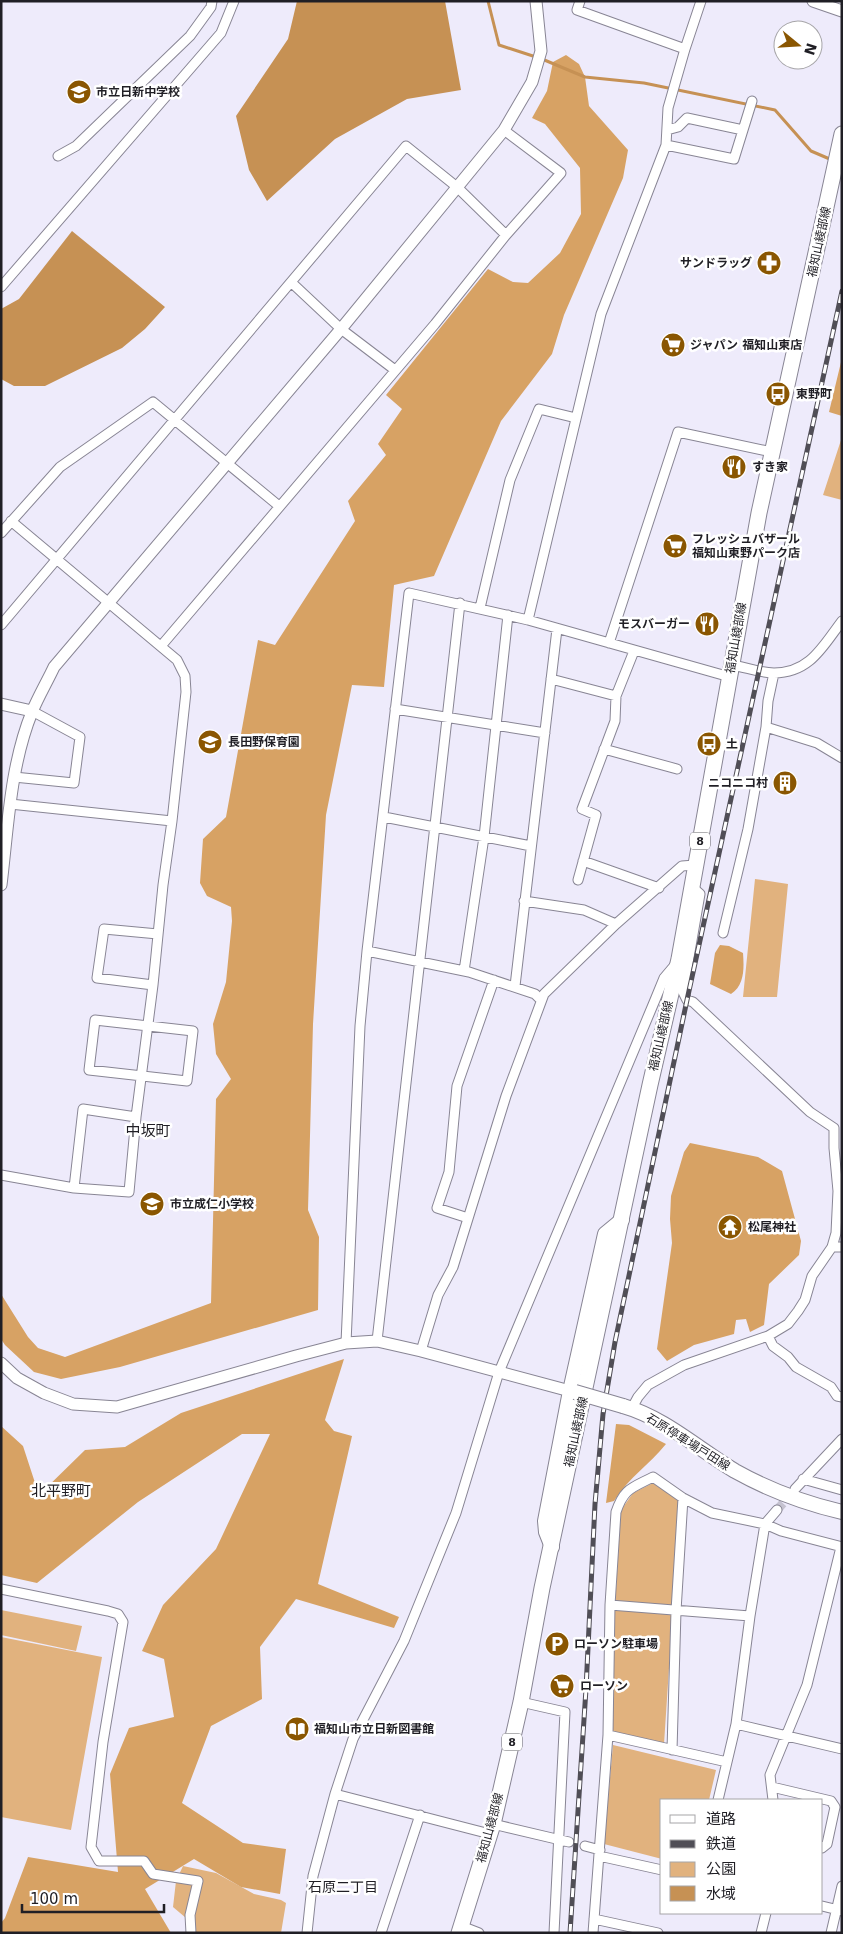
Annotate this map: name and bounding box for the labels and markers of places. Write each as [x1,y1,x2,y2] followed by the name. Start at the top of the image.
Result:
[66,79,92,105] school or university icon: 市立日新中学校
[96,85,180,99] place label: 市立日新中学校
[756,250,782,276] pharmacy icon: サンドラッグ
[680,256,752,270] place label: サンドラッグ
[660,332,686,358] supermarket icon: ジャパン 福知山東店
[690,338,802,352] place label: ジャパン 福知山東店
[765,381,791,407] bus stop icon: 東野町
[796,387,832,401] place label: 東野町
[721,454,747,480] restaurant icon: すき家
[752,460,788,474] place label: すき家
[692,532,800,560] place label: フレッシュバザール 福知山東野パーク店
[662,533,688,559] supermarket icon: フレッシュバザール 福知山東野パーク店
[694,611,720,637] restaurant icon: モスバーガー
[618,617,690,631] place label: モスバーガー
[197,729,223,755] school or university icon: 長田野保育園
[696,731,722,757] bus stop icon: 土
[228,735,300,749] place label: 長田野保育園
[726,737,738,751] place label: 土
[772,770,798,796] building icon: ニコニコ村
[708,776,768,790] place label: ニコニコ村
[139,1191,165,1217] school or university icon: 市立成仁小学校
[170,1197,254,1211] place label: 市立成仁小学校
[717,1214,743,1240] temple icon: 松尾神社
[748,1220,796,1234] place label: 松尾神社
[544,1631,570,1657] parking icon: ローソン駐車場
[574,1637,658,1651] place label: ローソン駐車場
[549,1673,575,1699] supermarket icon: ローソン
[580,1679,628,1693] place label: ローソン
[284,1716,310,1742] library icon: 福知山市立日新図書館
[314,1722,434,1736] place label: 福知山市立日新図書館

